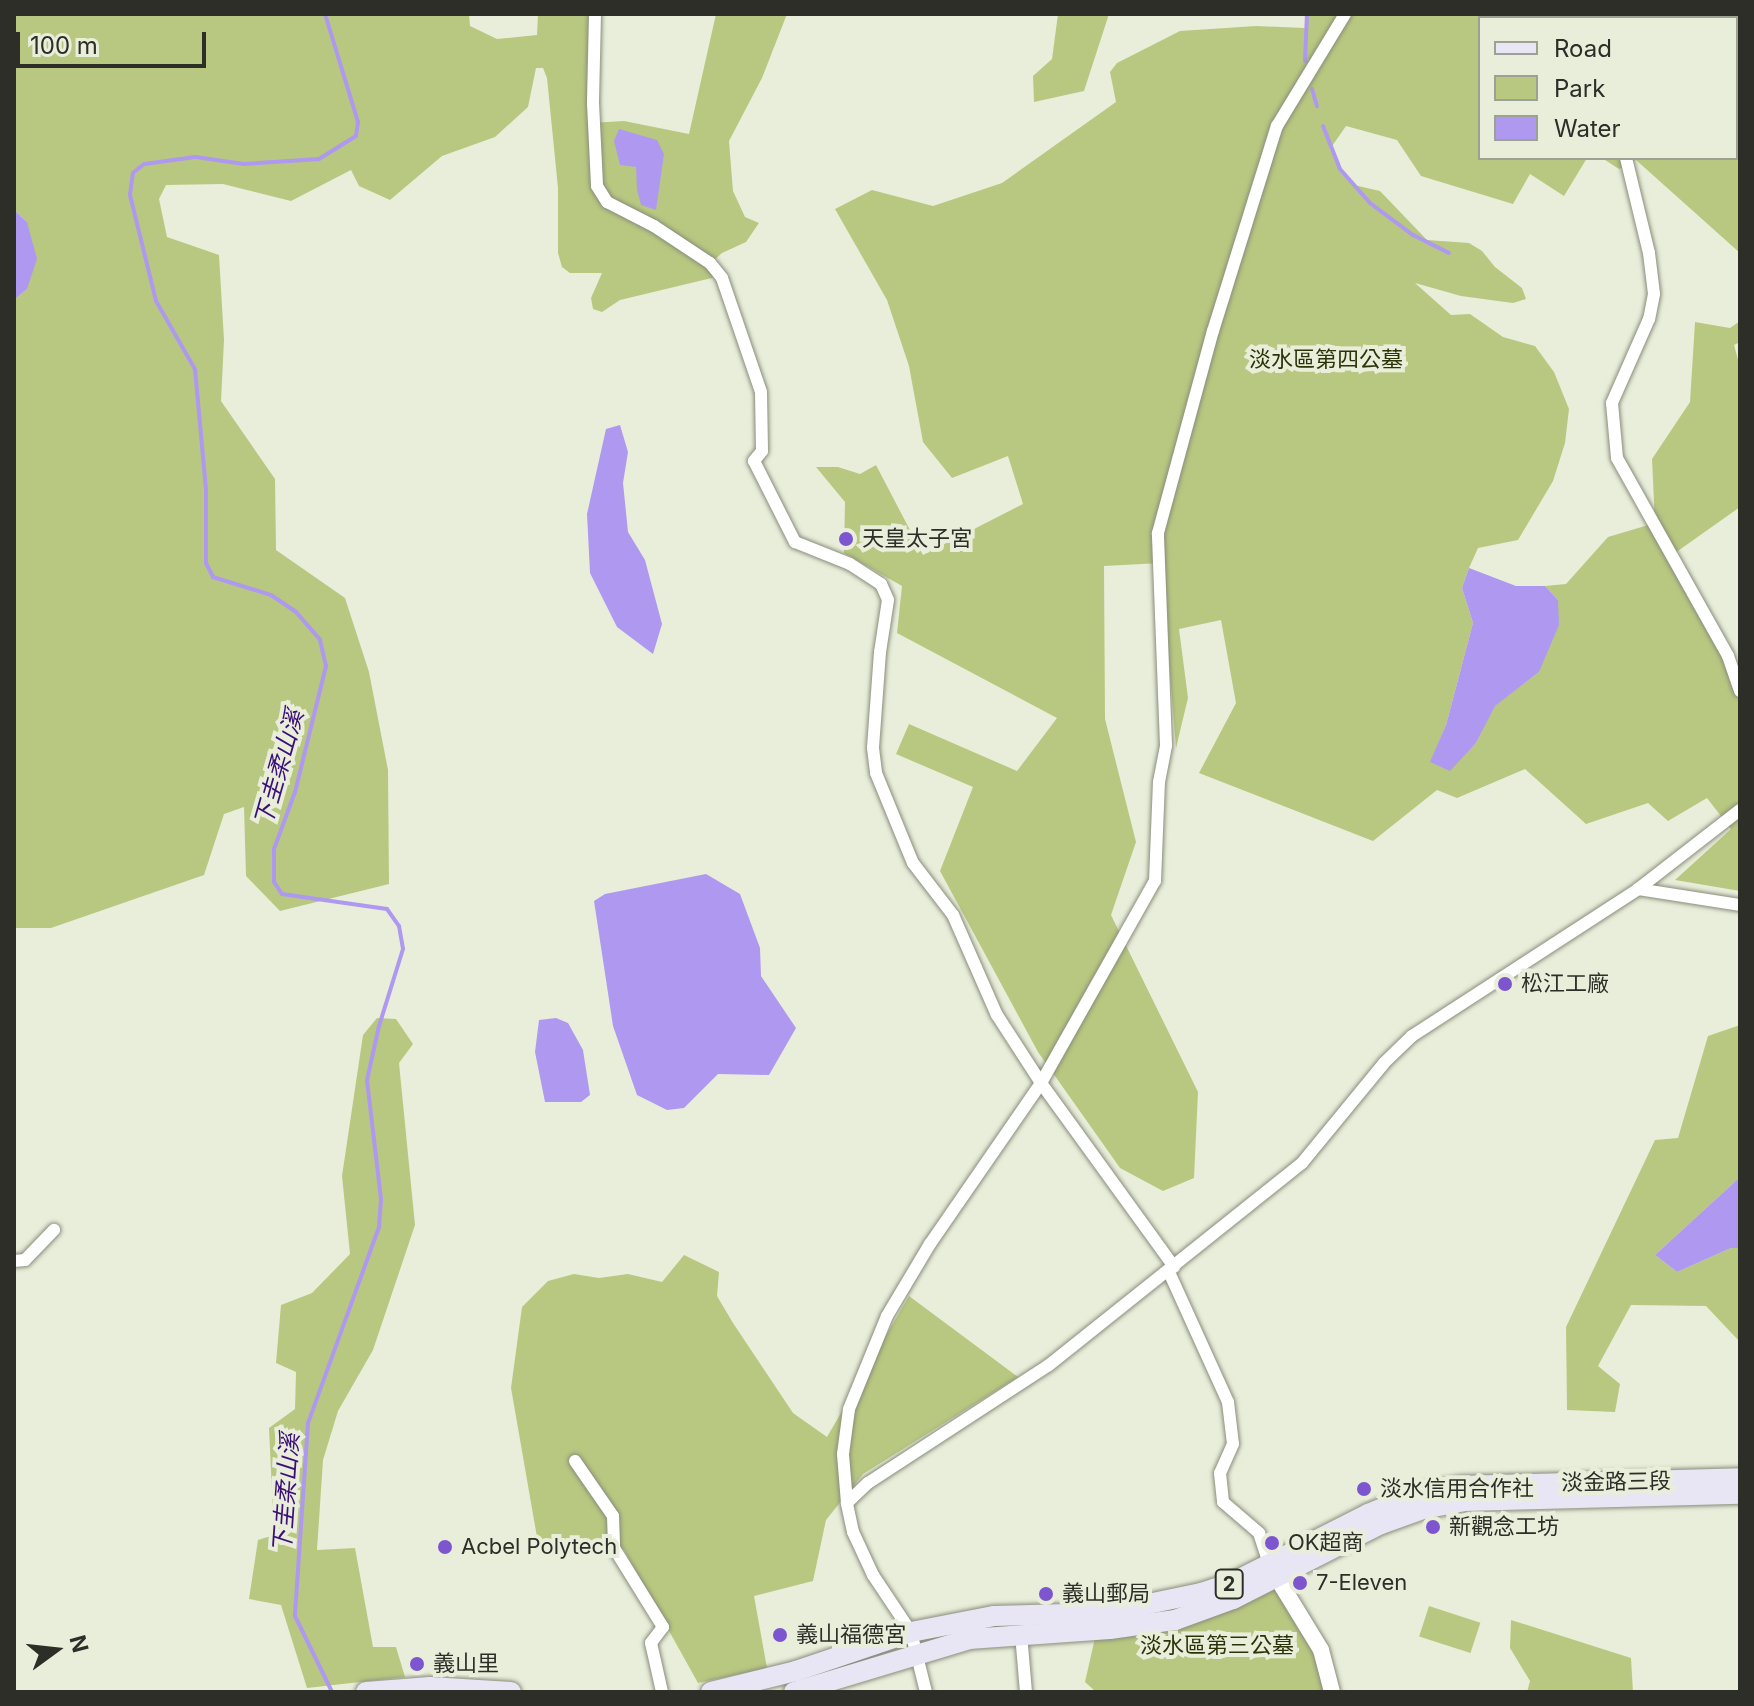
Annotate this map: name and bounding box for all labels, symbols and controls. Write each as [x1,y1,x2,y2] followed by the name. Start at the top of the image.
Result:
[20,16,210,66] scale bar
[1478,16,1738,160] legend
[30,31,98,60] text: 100 m
[1554,34,1612,63] text: Road
[1554,74,1605,103] text: Park
[1554,114,1621,143] text: Water
[1249,347,1403,373] park label: 淡水區第四公墓
[862,526,972,552] place label: 天皇太子宮
[837,530,855,548] marker: 天皇太子宮
[249,706,309,830] water label: 下圭柔山溪
[1521,971,1609,997] place label: 松江工廠
[1496,975,1514,993] marker: 松江工廠
[267,1432,305,1554] water label: 下圭柔山溪
[1561,1468,1671,1496] street label: 淡金路三段
[1380,1476,1534,1502] place label: 淡水信用合作社
[1355,1480,1373,1498] marker: 淡水信用合作社
[1449,1514,1559,1540] place label: 新觀念工坊
[1424,1518,1442,1536] marker: 新觀念工坊
[1288,1530,1364,1556] place label: OK超商
[461,1534,617,1560] place label: Acbel Polytech
[1263,1534,1281,1552] marker: OK超商
[436,1538,454,1556] marker: Acbel Polytech
[1213,1568,1245,1600] road number: 2
[1316,1570,1407,1596] place label: 7-Eleven
[1291,1574,1309,1592] marker: 7-Eleven
[1062,1581,1150,1607] place label: 義山郵局
[1037,1585,1055,1603] marker: 義山郵局
[16,1610,96,1690] north arrow
[796,1622,906,1648] place label: 義山福德宮
[771,1626,789,1644] marker: 義山福德宮
[64,1632,94,1655] text: N
[1140,1633,1294,1659] park label: 淡水區第三公墓
[433,1651,499,1677] place label: 義山里
[408,1655,426,1673] marker: 義山里

